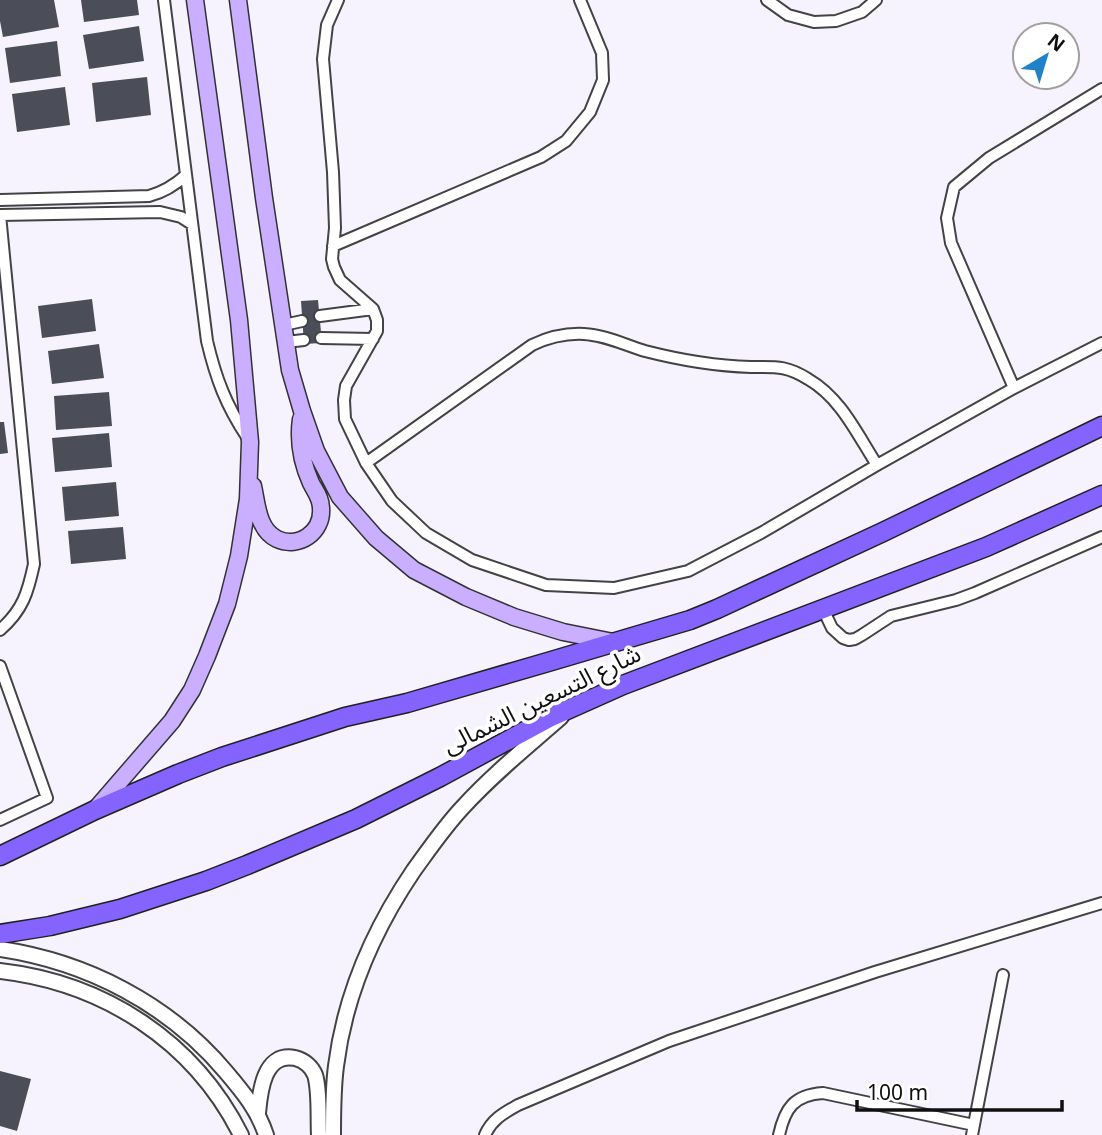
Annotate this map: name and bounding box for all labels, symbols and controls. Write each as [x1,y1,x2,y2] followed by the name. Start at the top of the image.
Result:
[1011,21,1081,91] north arrow
[1037,23,1074,64] text: N
[433,630,651,770] street label: شارع التسعين الشمالى
[857,1068,1062,1112] scale bar
[867,1071,928,1115] text: 100 m

